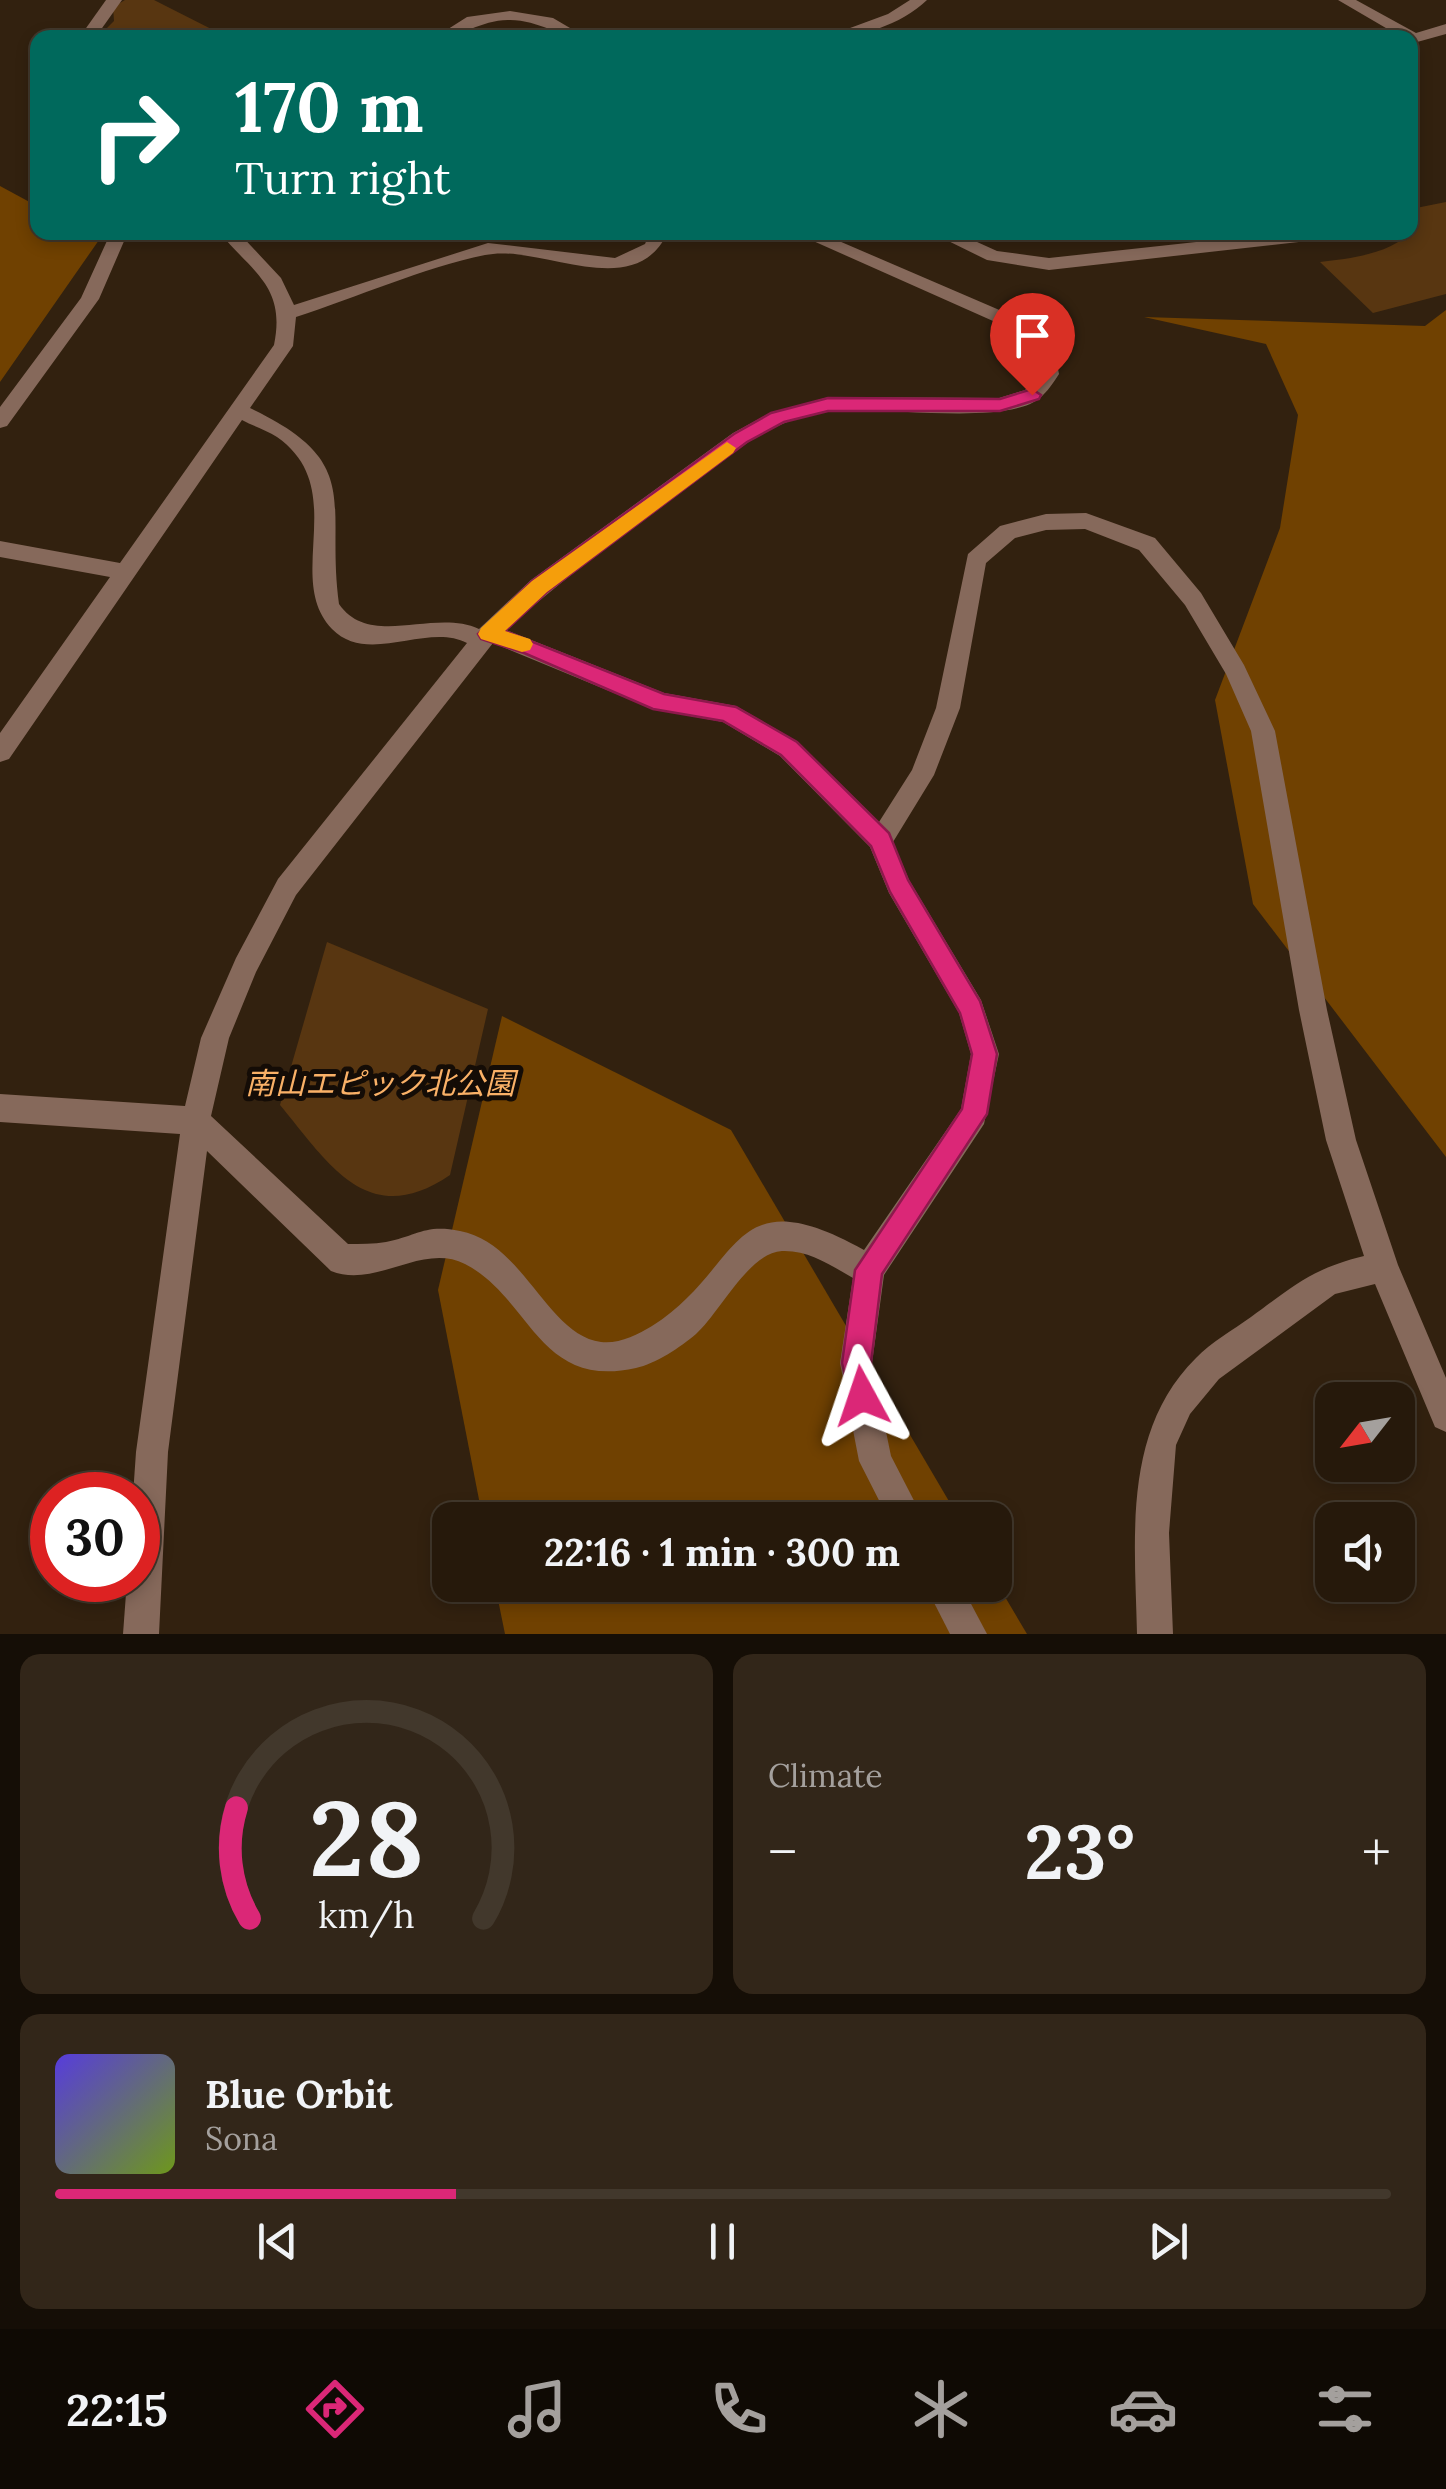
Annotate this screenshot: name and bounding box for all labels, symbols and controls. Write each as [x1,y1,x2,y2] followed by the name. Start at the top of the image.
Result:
[235,62,424,151] text: 170 m
[70,70,200,200] icon: right
[235,149,451,206] text: Turn right
[990,293,1075,396] pin
[1005,308,1060,363] icon: arrive
[245,1064,519,1102] park label: 南山エピック北公園
[810,1344,914,1448] position arrow
[1315,1382,1415,1482] north arrow
[1315,1382,1415,1602] map controls
[30,1472,160,1602] speed limit sign: 30
[1315,1502,1415,1602] button: sound
[544,1528,900,1576] text: 22:16 · 1 min · 300 m
[768,1755,883,1796] text: Climate
[309,1771,424,1904] text: 28
[1024,1804,1135,1900] text: 23°
[768,1817,797,1887] text: −
[1362,1817,1391,1887] text: +
[318,1892,415,1938] text: km/h
[205,2070,392,2118] text: Blue Orbit
[205,2118,278,2159] text: Sona
[250,2214,305,2269] icon: previous
[695,2214,750,2269] icon: pause
[1141,2214,1196,2269] icon: next
[300,2374,370,2444] icon: directions
[502,2374,572,2444] icon: music
[704,2374,774,2444] icon: phone
[906,2374,976,2444] icon: climate
[1108,2374,1178,2444] icon: car
[1310,2374,1380,2444] icon: filters
[66,2381,168,2438] text: 22:15

